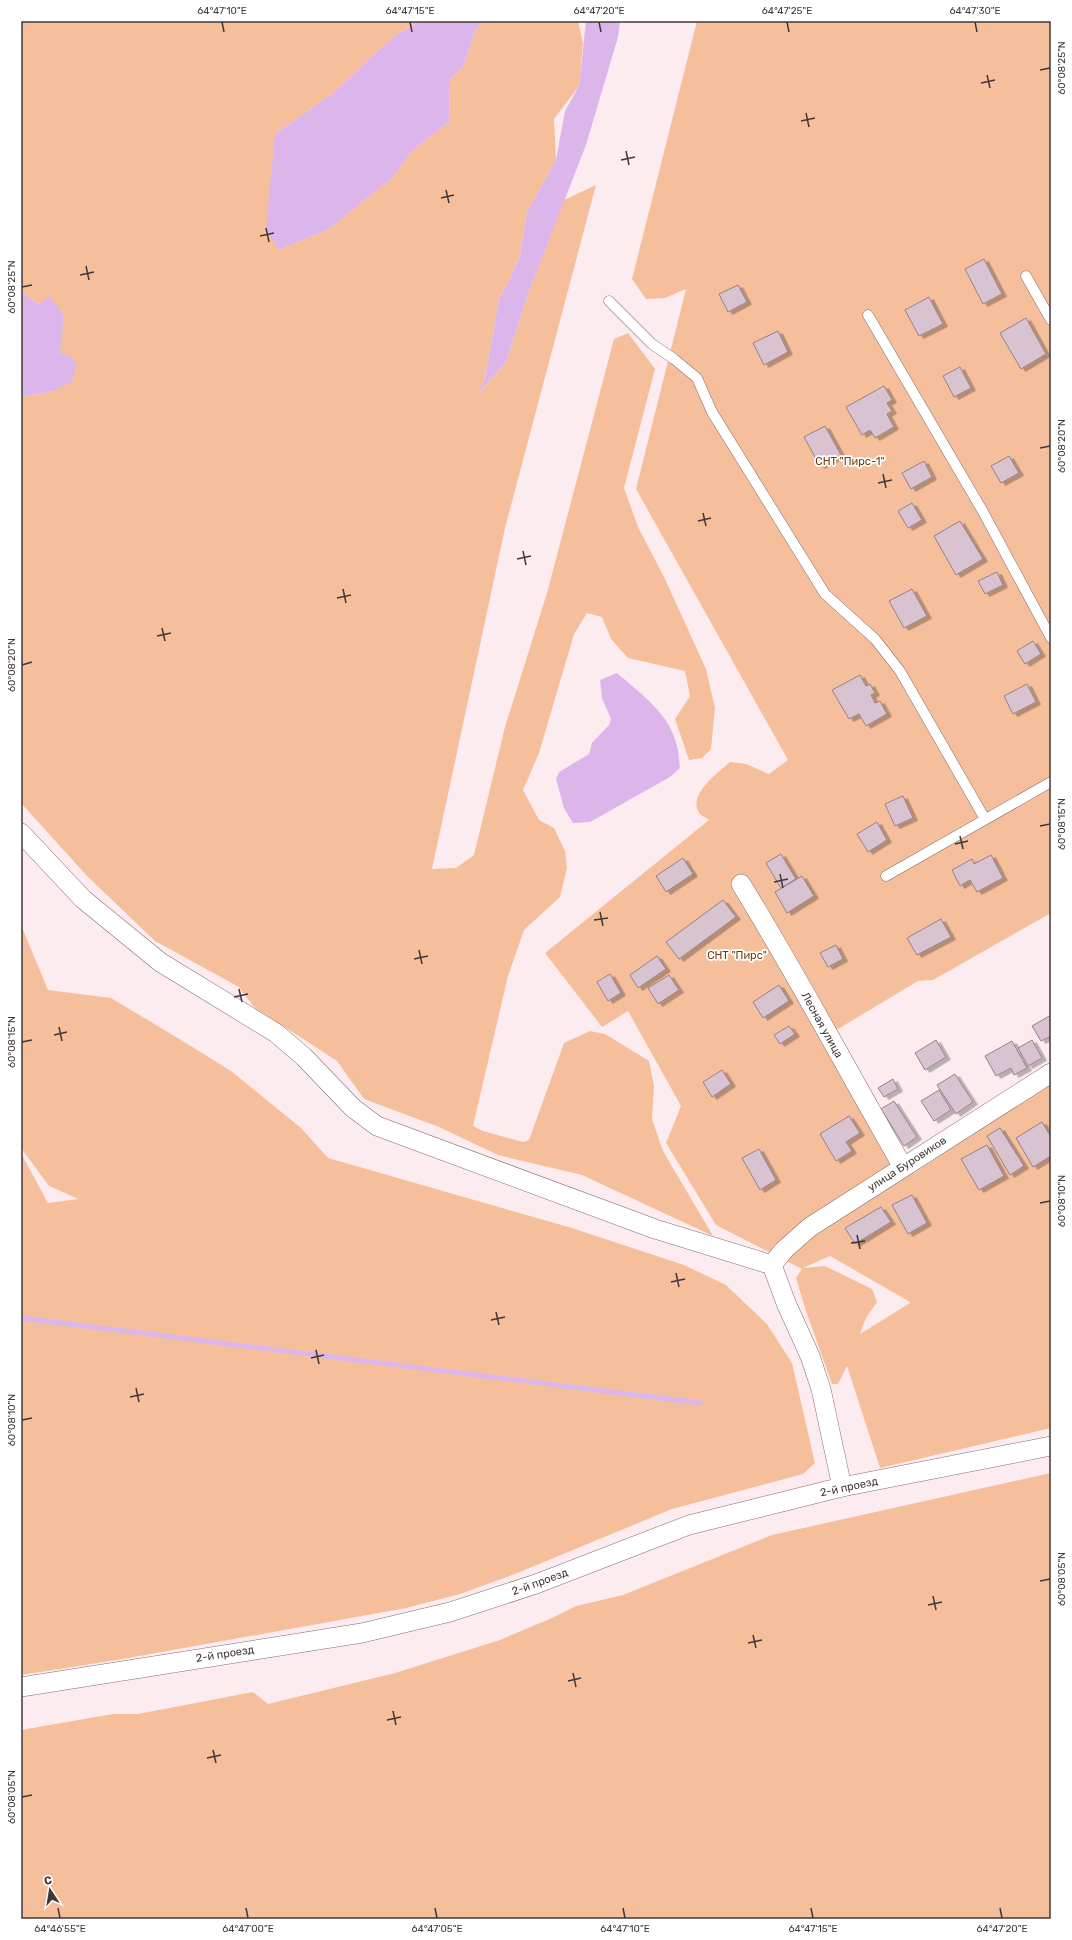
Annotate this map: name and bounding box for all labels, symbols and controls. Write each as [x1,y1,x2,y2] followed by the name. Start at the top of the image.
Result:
[197,5,247,17] text: 64°47'10"E
[385,5,435,17] text: 64°47'15"E
[573,5,625,17] text: 64°47'20"E
[762,5,812,17] text: 64°47'25"E
[949,5,1001,17] text: 64°47'30"E
[1056,41,1068,95] text: 60°08'25"N
[6,260,18,314] text: 60°08'25"N
[1056,419,1068,473] text: 60°08'20"N
[815,455,885,468] park label: СНТ "Пирс-1"
[6,638,18,692] text: 60°08'20"N
[1056,798,1068,850] text: 60°08'15"N
[707,949,767,962] park label: СНТ "Пирс"
[799,990,845,1060] street label: Лесная улица
[6,1016,18,1068] text: 60°08'15"N
[865,1134,949,1194] street label: улица Буровиков
[1056,1175,1068,1227] text: 60°08'10"N
[6,1394,18,1446] text: 60°08'10"N
[819,1474,879,1499] street label: 2-й проезд
[1056,1552,1068,1606] text: 60°08'05"N
[510,1566,570,1598] street label: 2-й проезд
[195,1643,255,1665] street label: 2-й проезд
[6,1770,18,1824] text: 60°08'05"N
[30,1870,70,1910] north arrow
[43,1873,53,1888] text: С
[34,1923,86,1935] text: 64°46'55"E
[222,1923,274,1935] text: 64°47'00"E
[411,1923,463,1935] text: 64°47'05"E
[600,1923,650,1935] text: 64°47'10"E
[788,1923,838,1935] text: 64°47'15"E
[976,1923,1028,1935] text: 64°47'20"E

